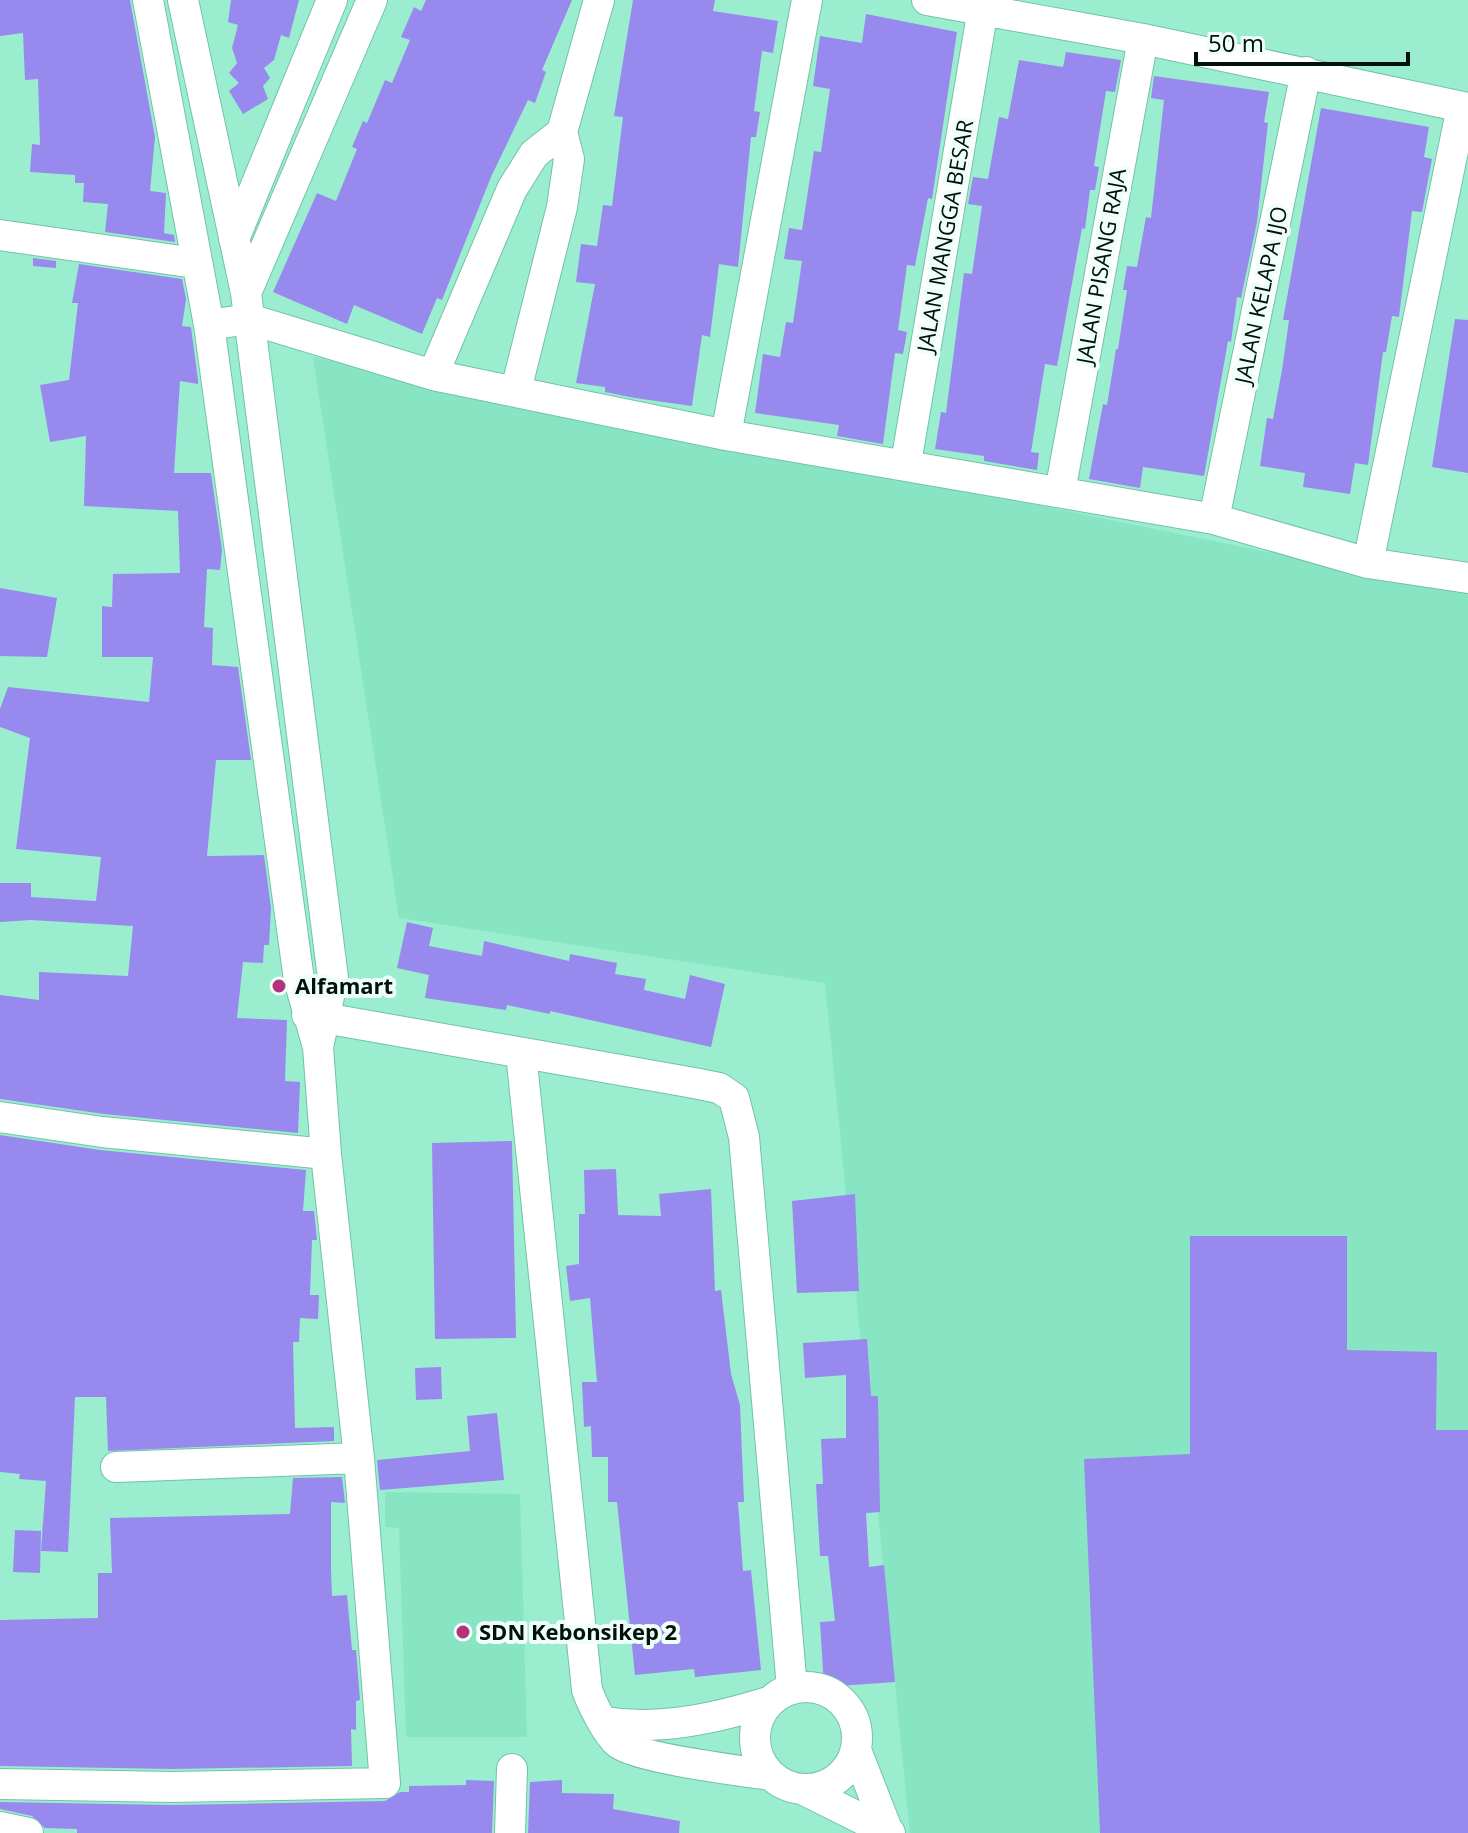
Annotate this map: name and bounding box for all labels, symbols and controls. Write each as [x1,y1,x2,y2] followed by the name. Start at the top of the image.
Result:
[1196,16,1408,66] scale bar
[1208,26,1264,59] text: 50 m
[908,117,979,356] street label: JALAN MANGGA BESAR
[1068,165,1132,368] street label: JALAN PISANG RAJA
[1226,203,1293,388] street label: JALAN KELAPA IJO
[295,970,393,1000] place label: Alfamart
[270,977,288,995] marker: Alfamart
[479,1616,677,1646] place label: SDN Kebonsikep 2
[454,1623,472,1641] marker: SDN Kebonsikep 2

